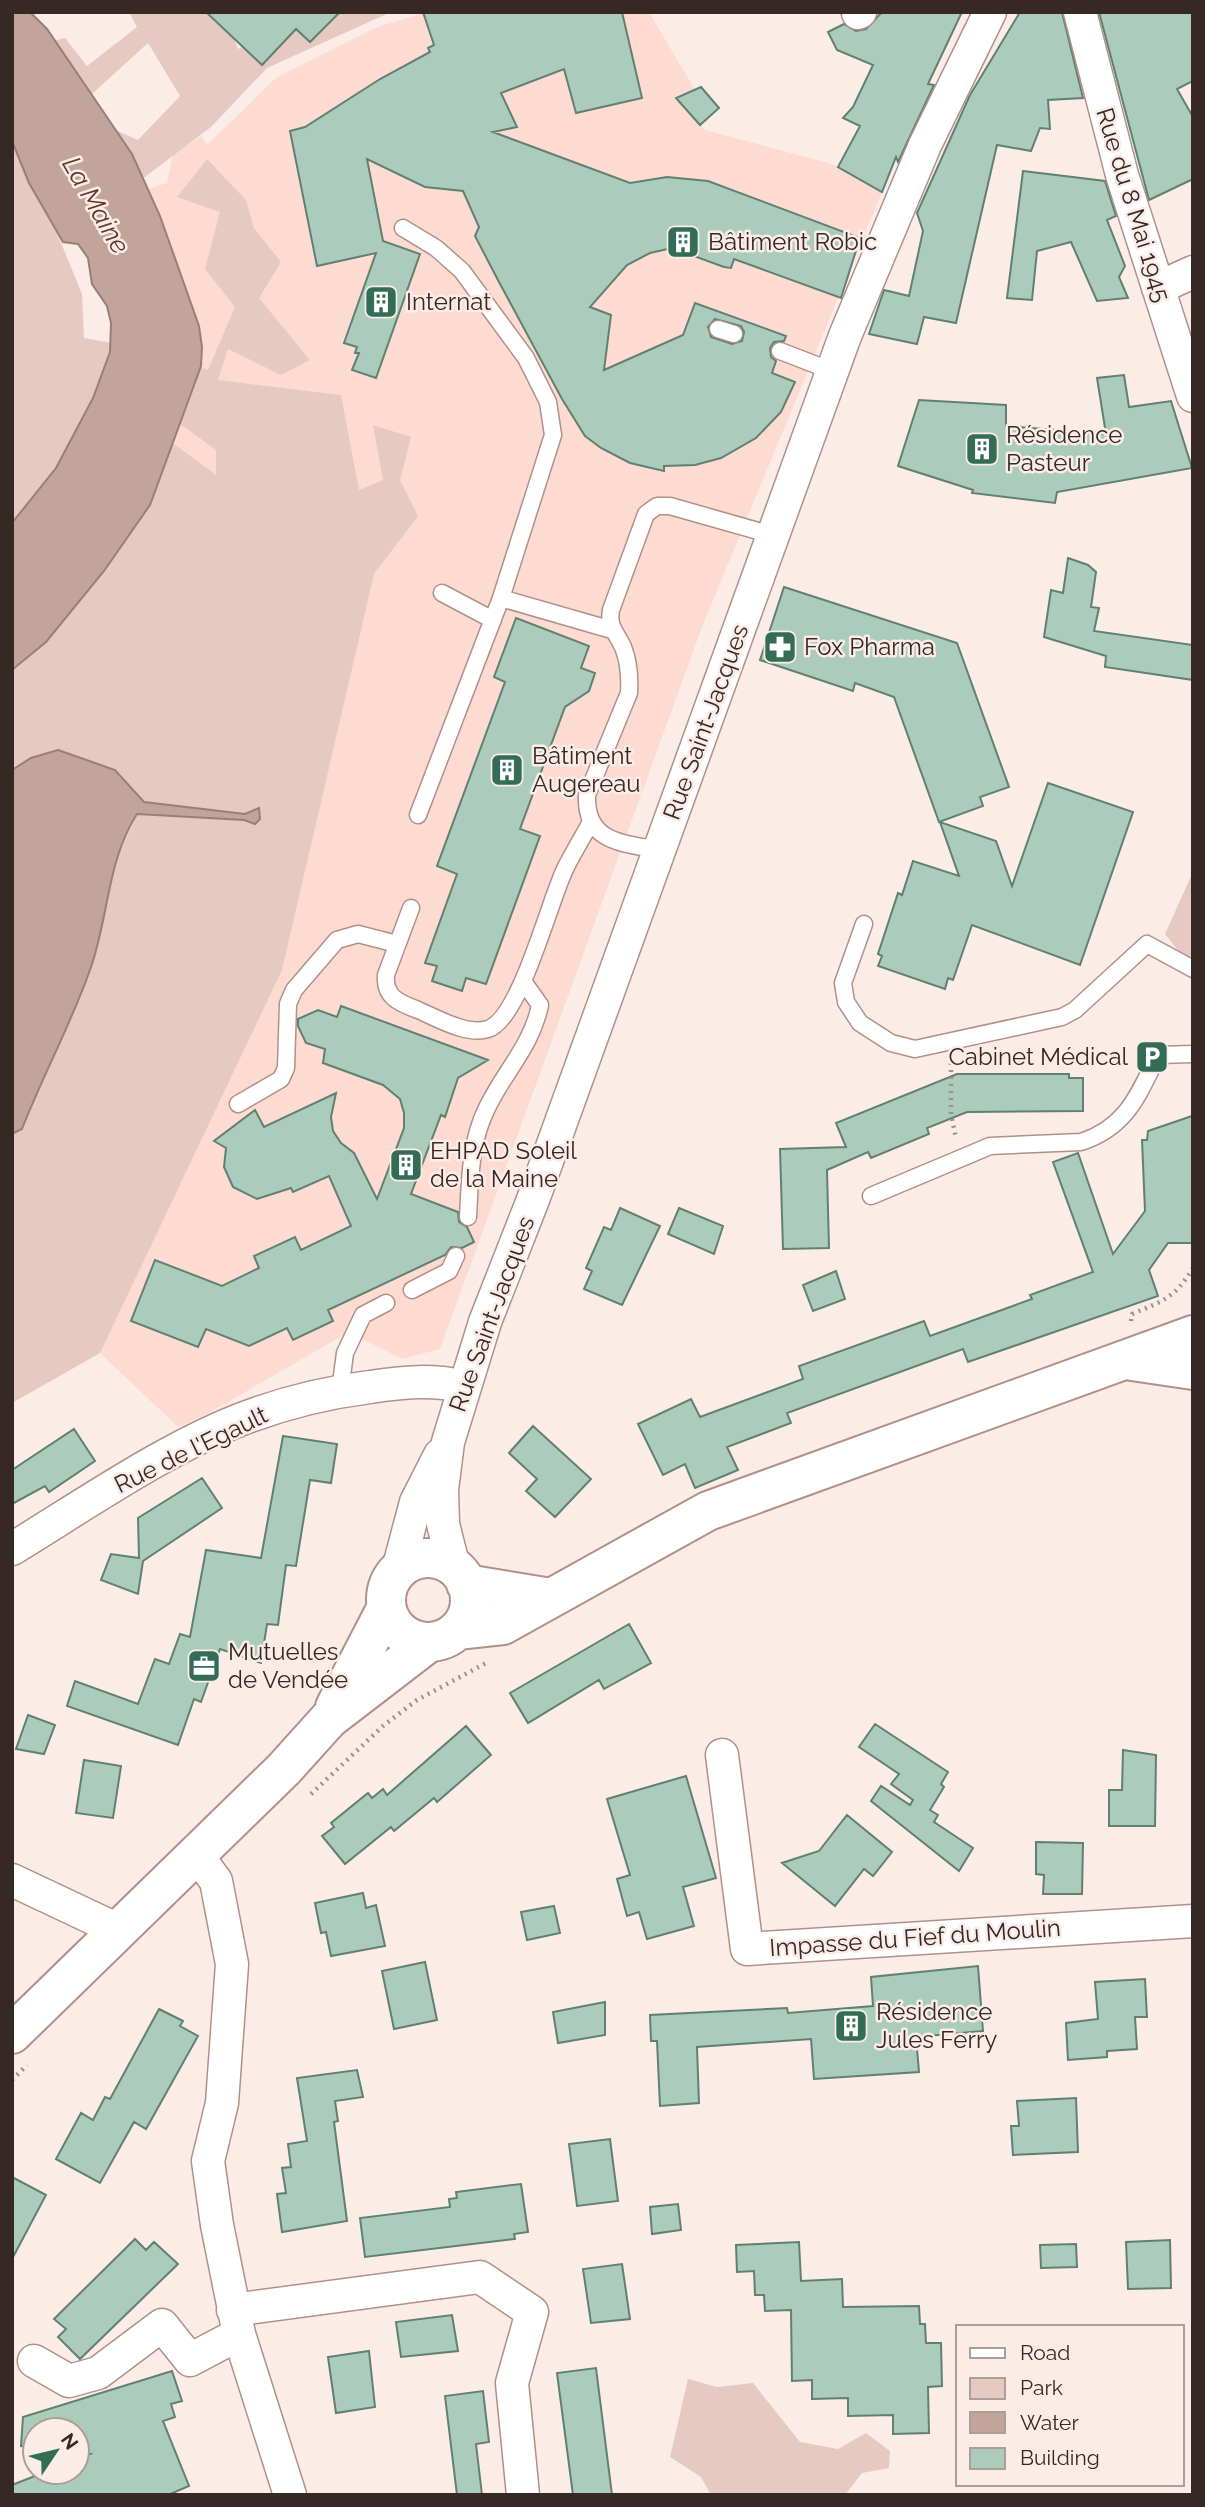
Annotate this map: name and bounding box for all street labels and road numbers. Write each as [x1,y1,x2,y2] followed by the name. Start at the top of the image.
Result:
[1090,104,1177,305] street label: Rue du 8 Mai 1945
[657,620,754,823] street label: Rue Saint-Jacques
[443,1212,540,1415] street label: Rue Saint-Jacques
[109,1400,272,1499] street label: Rue de l'Egault
[768,1913,1062,1962] street label: Impasse du Fief du Moulin

